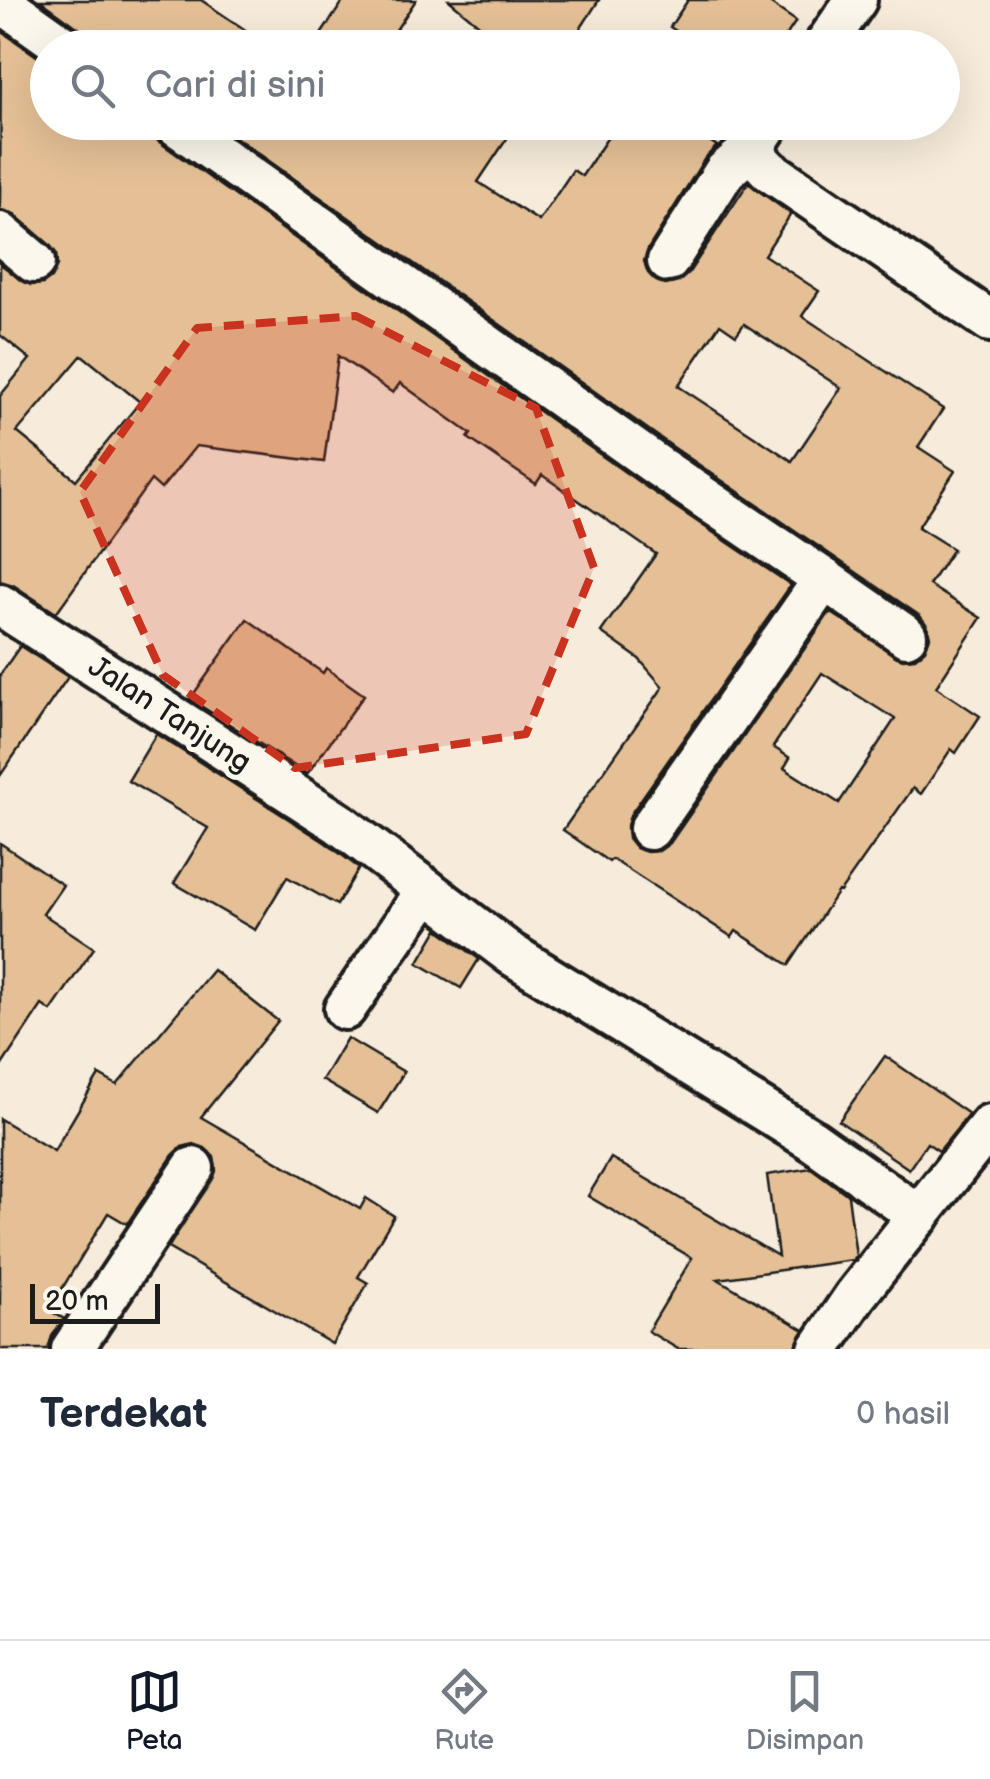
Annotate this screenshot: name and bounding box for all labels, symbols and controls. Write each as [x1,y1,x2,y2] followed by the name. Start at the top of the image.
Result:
[30,30,960,140] search box
[65,58,120,113] icon: search
[145,63,325,108] text: Cari di sini
[81,649,257,781] street label: Jalan Tanjung
[30,1279,160,1324] scale bar
[45,1285,109,1318] text: 20 m
[40,1389,207,1440] text: Terdekat
[856,1395,950,1434] text: 0 hasil
[126,1664,183,1757] tab: Peta
[434,1664,494,1757] tab: Rute
[746,1664,864,1757] tab: Disimpan

